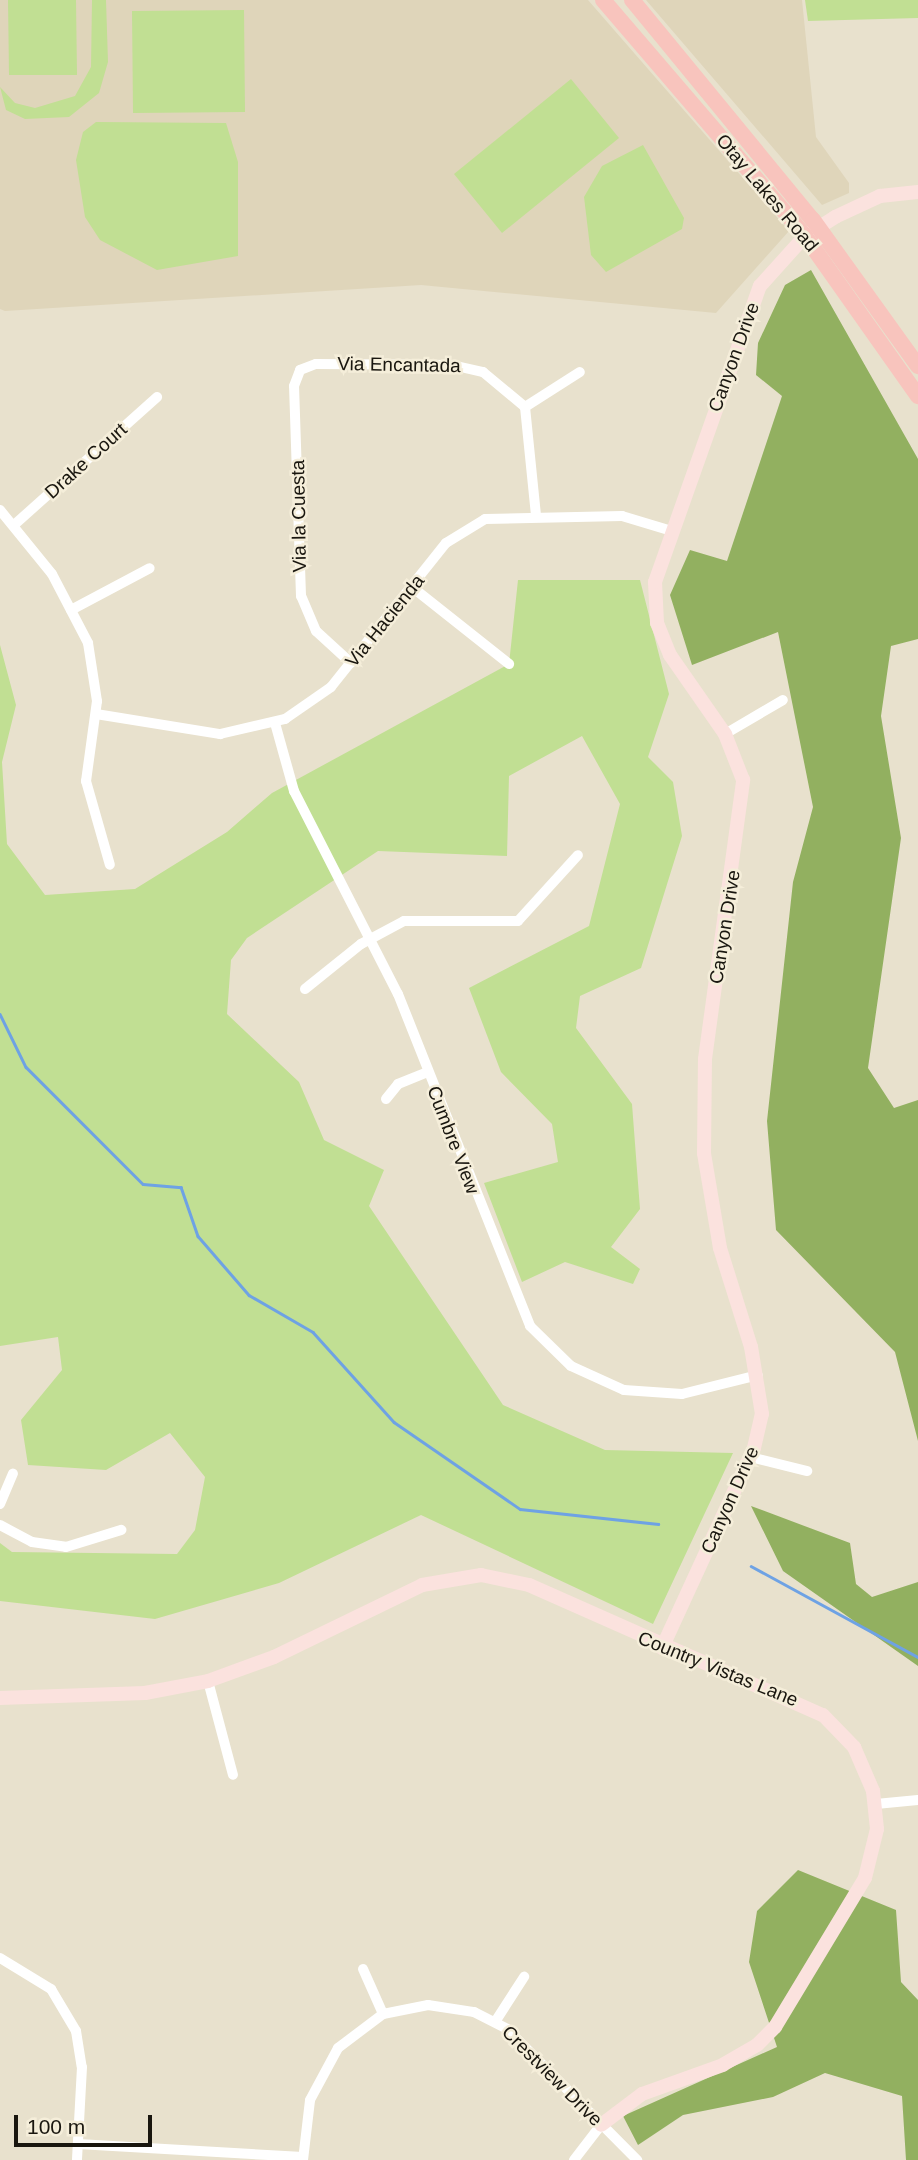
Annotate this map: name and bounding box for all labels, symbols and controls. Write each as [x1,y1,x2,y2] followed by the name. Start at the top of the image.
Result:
[711,129,823,257] street label: Otay Lakes Road
[704,299,764,415] street label: Canyon Drive
[337,353,461,377] street label: Via Encantada
[40,418,132,504] street label: Drake Court
[287,459,311,573] street label: Via la Cuesta
[341,570,429,672] street label: Via Hacienda
[705,868,745,986] street label: Canyon Drive
[422,1083,484,1197] street label: Cumbre View
[696,1443,764,1557] street label: Canyon Drive
[635,1626,801,1712] street label: Country Vistas Lane
[497,2021,607,2131] street label: Crestview Drive
[18,2100,156,2144] scale bar
[27,2115,85,2138] text: 100 m

